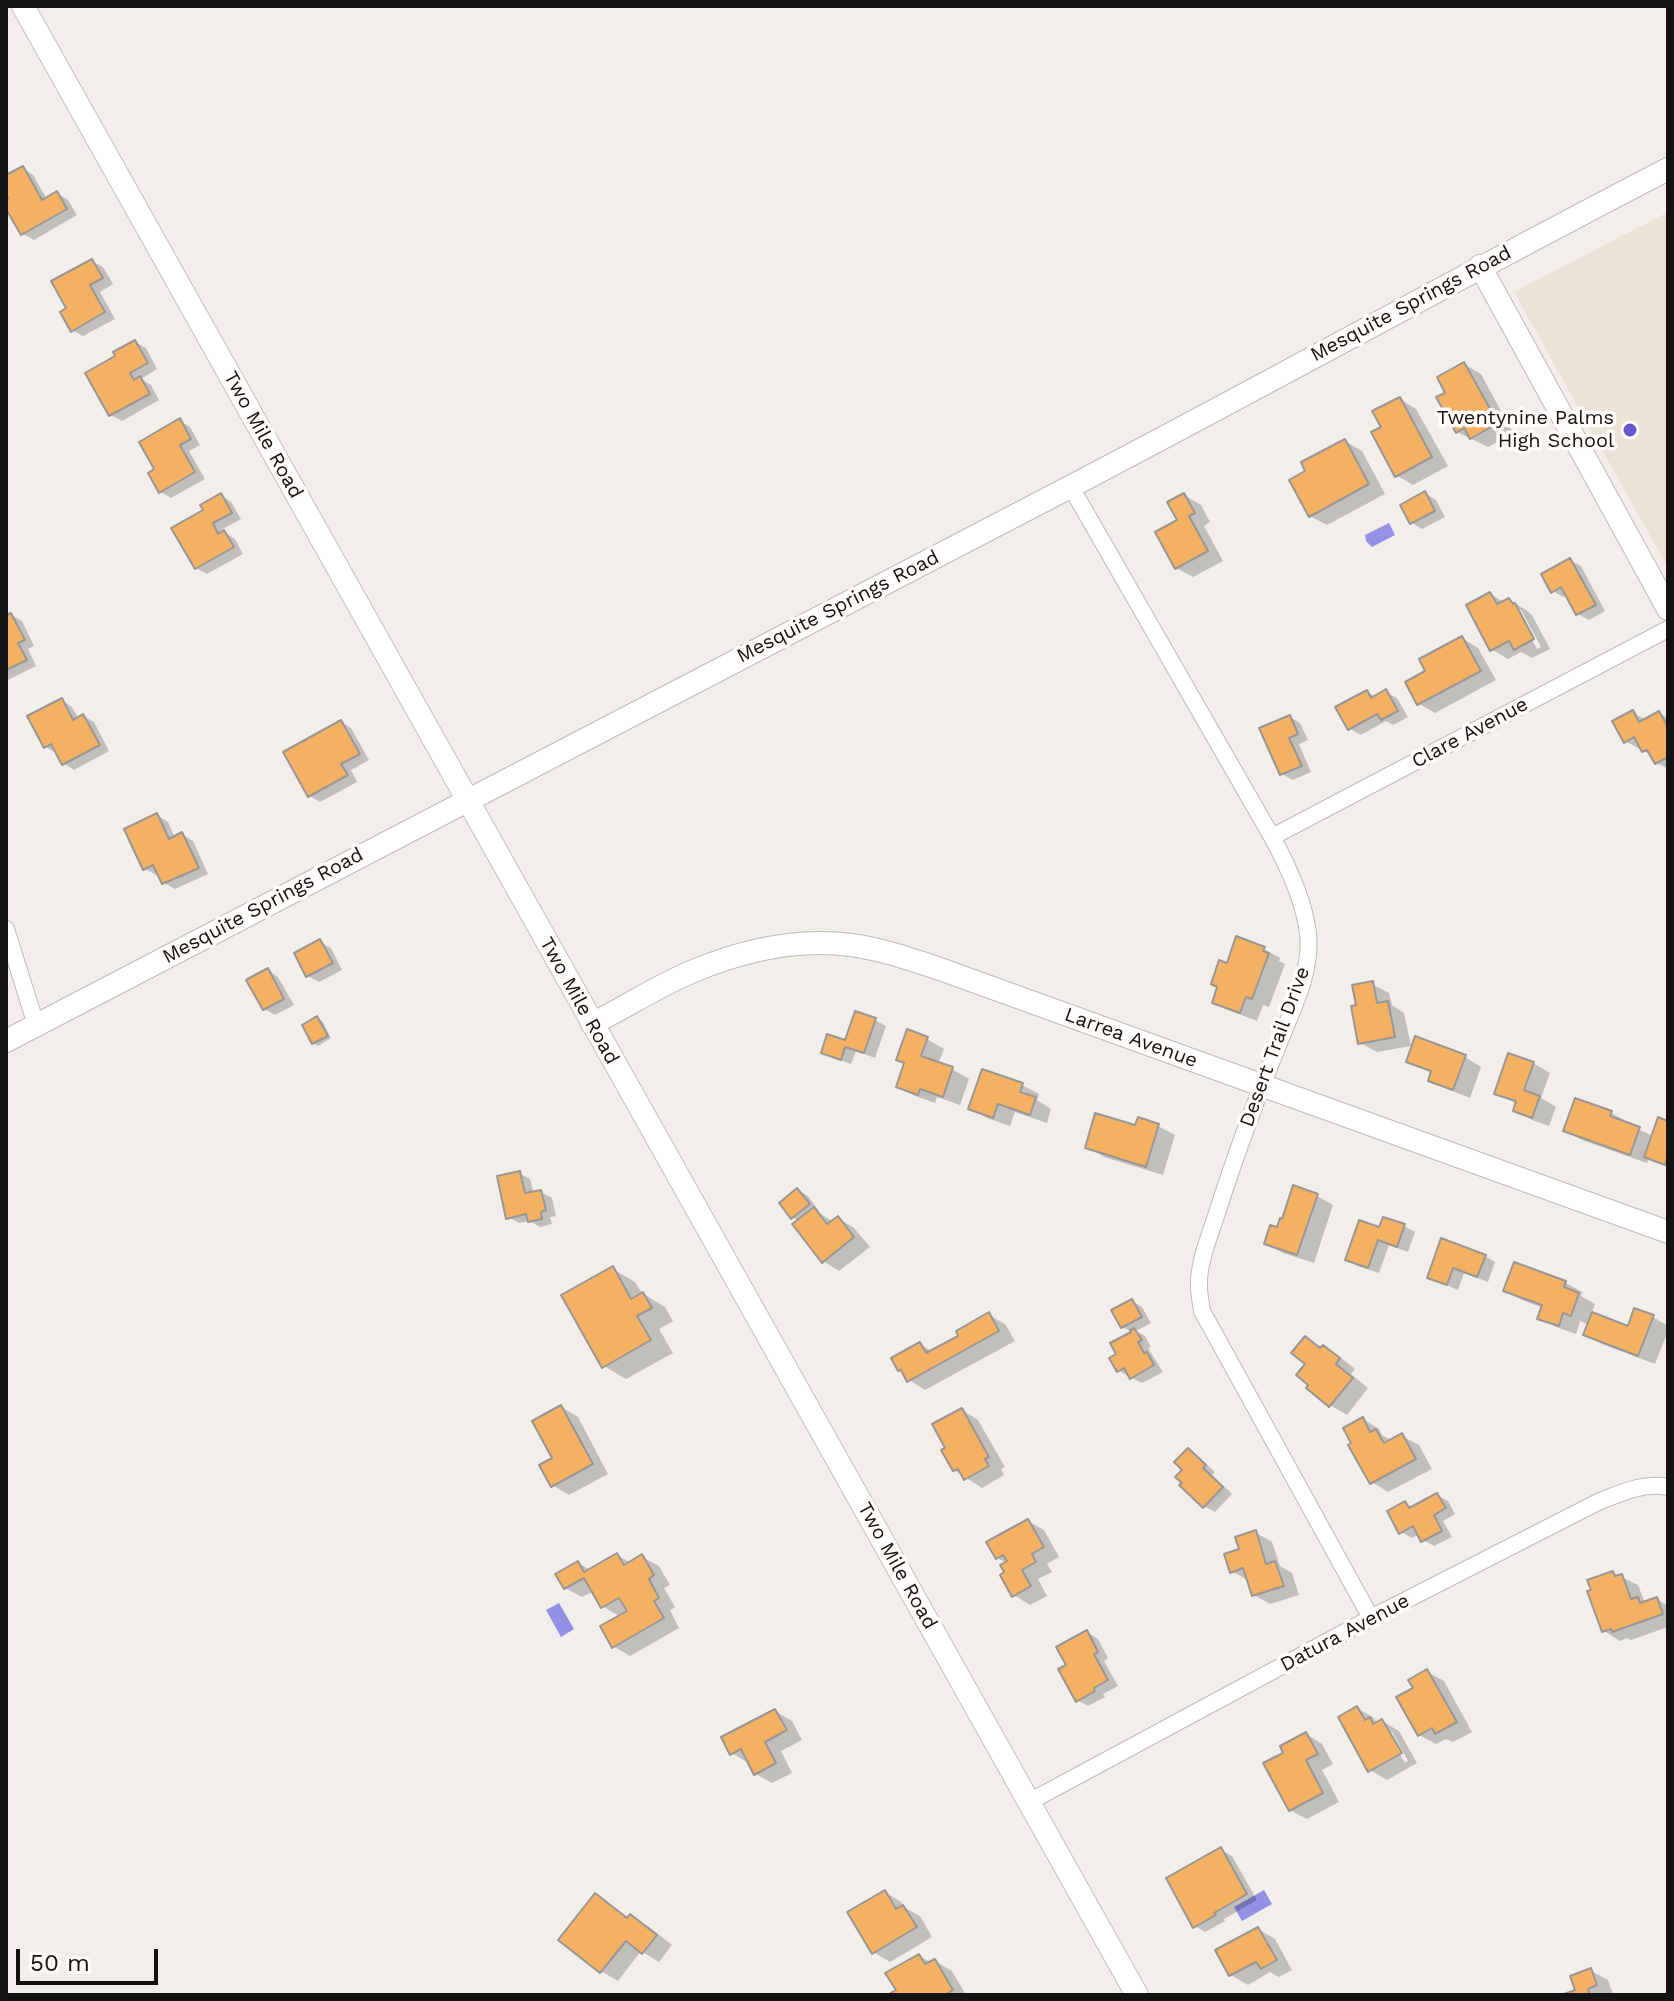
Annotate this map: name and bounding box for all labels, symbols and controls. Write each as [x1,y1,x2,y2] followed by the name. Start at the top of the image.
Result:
[1307,241,1515,367] street label: Mesquite Springs Road
[218,367,308,503] street label: Two Mile Road
[1437,406,1614,453] place label: Twentynine Palms High School
[1621,421,1639,439] marker: Twentynine Palms High School
[733,545,943,669] street label: Mesquite Springs Road
[1408,692,1532,774] street label: Clare Avenue
[159,843,367,969] street label: Mesquite Springs Road
[534,933,624,1069] street label: Two Mile Road
[1235,964,1315,1130] street label: Desert Trail Drive
[1061,1003,1201,1073] street label: Larrea Avenue
[852,1498,942,1634] street label: Two Mile Road
[1276,1589,1414,1677] street label: Datura Avenue
[20,1933,162,1983] scale bar
[30,1949,90,1977] text: 50 m

